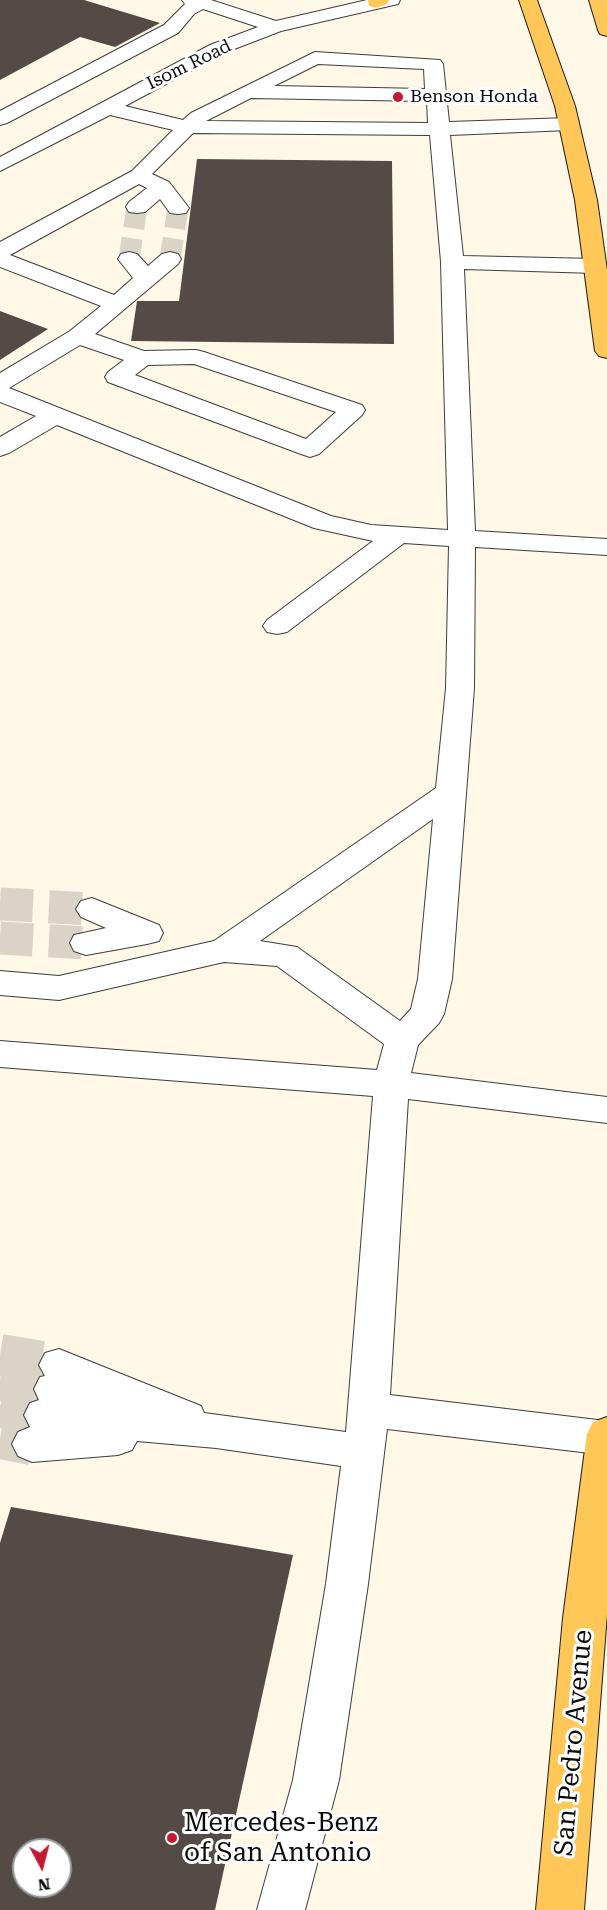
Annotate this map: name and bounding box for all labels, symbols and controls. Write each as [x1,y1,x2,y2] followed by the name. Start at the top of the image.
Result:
[143,35,235,95] street label: Isom Road
[410,86,538,108] place label: Benson Honda
[391,90,405,104] marker: Benson Honda
[549,1628,599,1858] street label: San Pedro Avenue
[184,1807,378,1868] place label: Mercedes-Benz of San Antonio
[165,1831,179,1845] marker: Mercedes-Benz of San Antonio
[12,1838,72,1898] north arrow
[37,1874,51,1895] text: N

